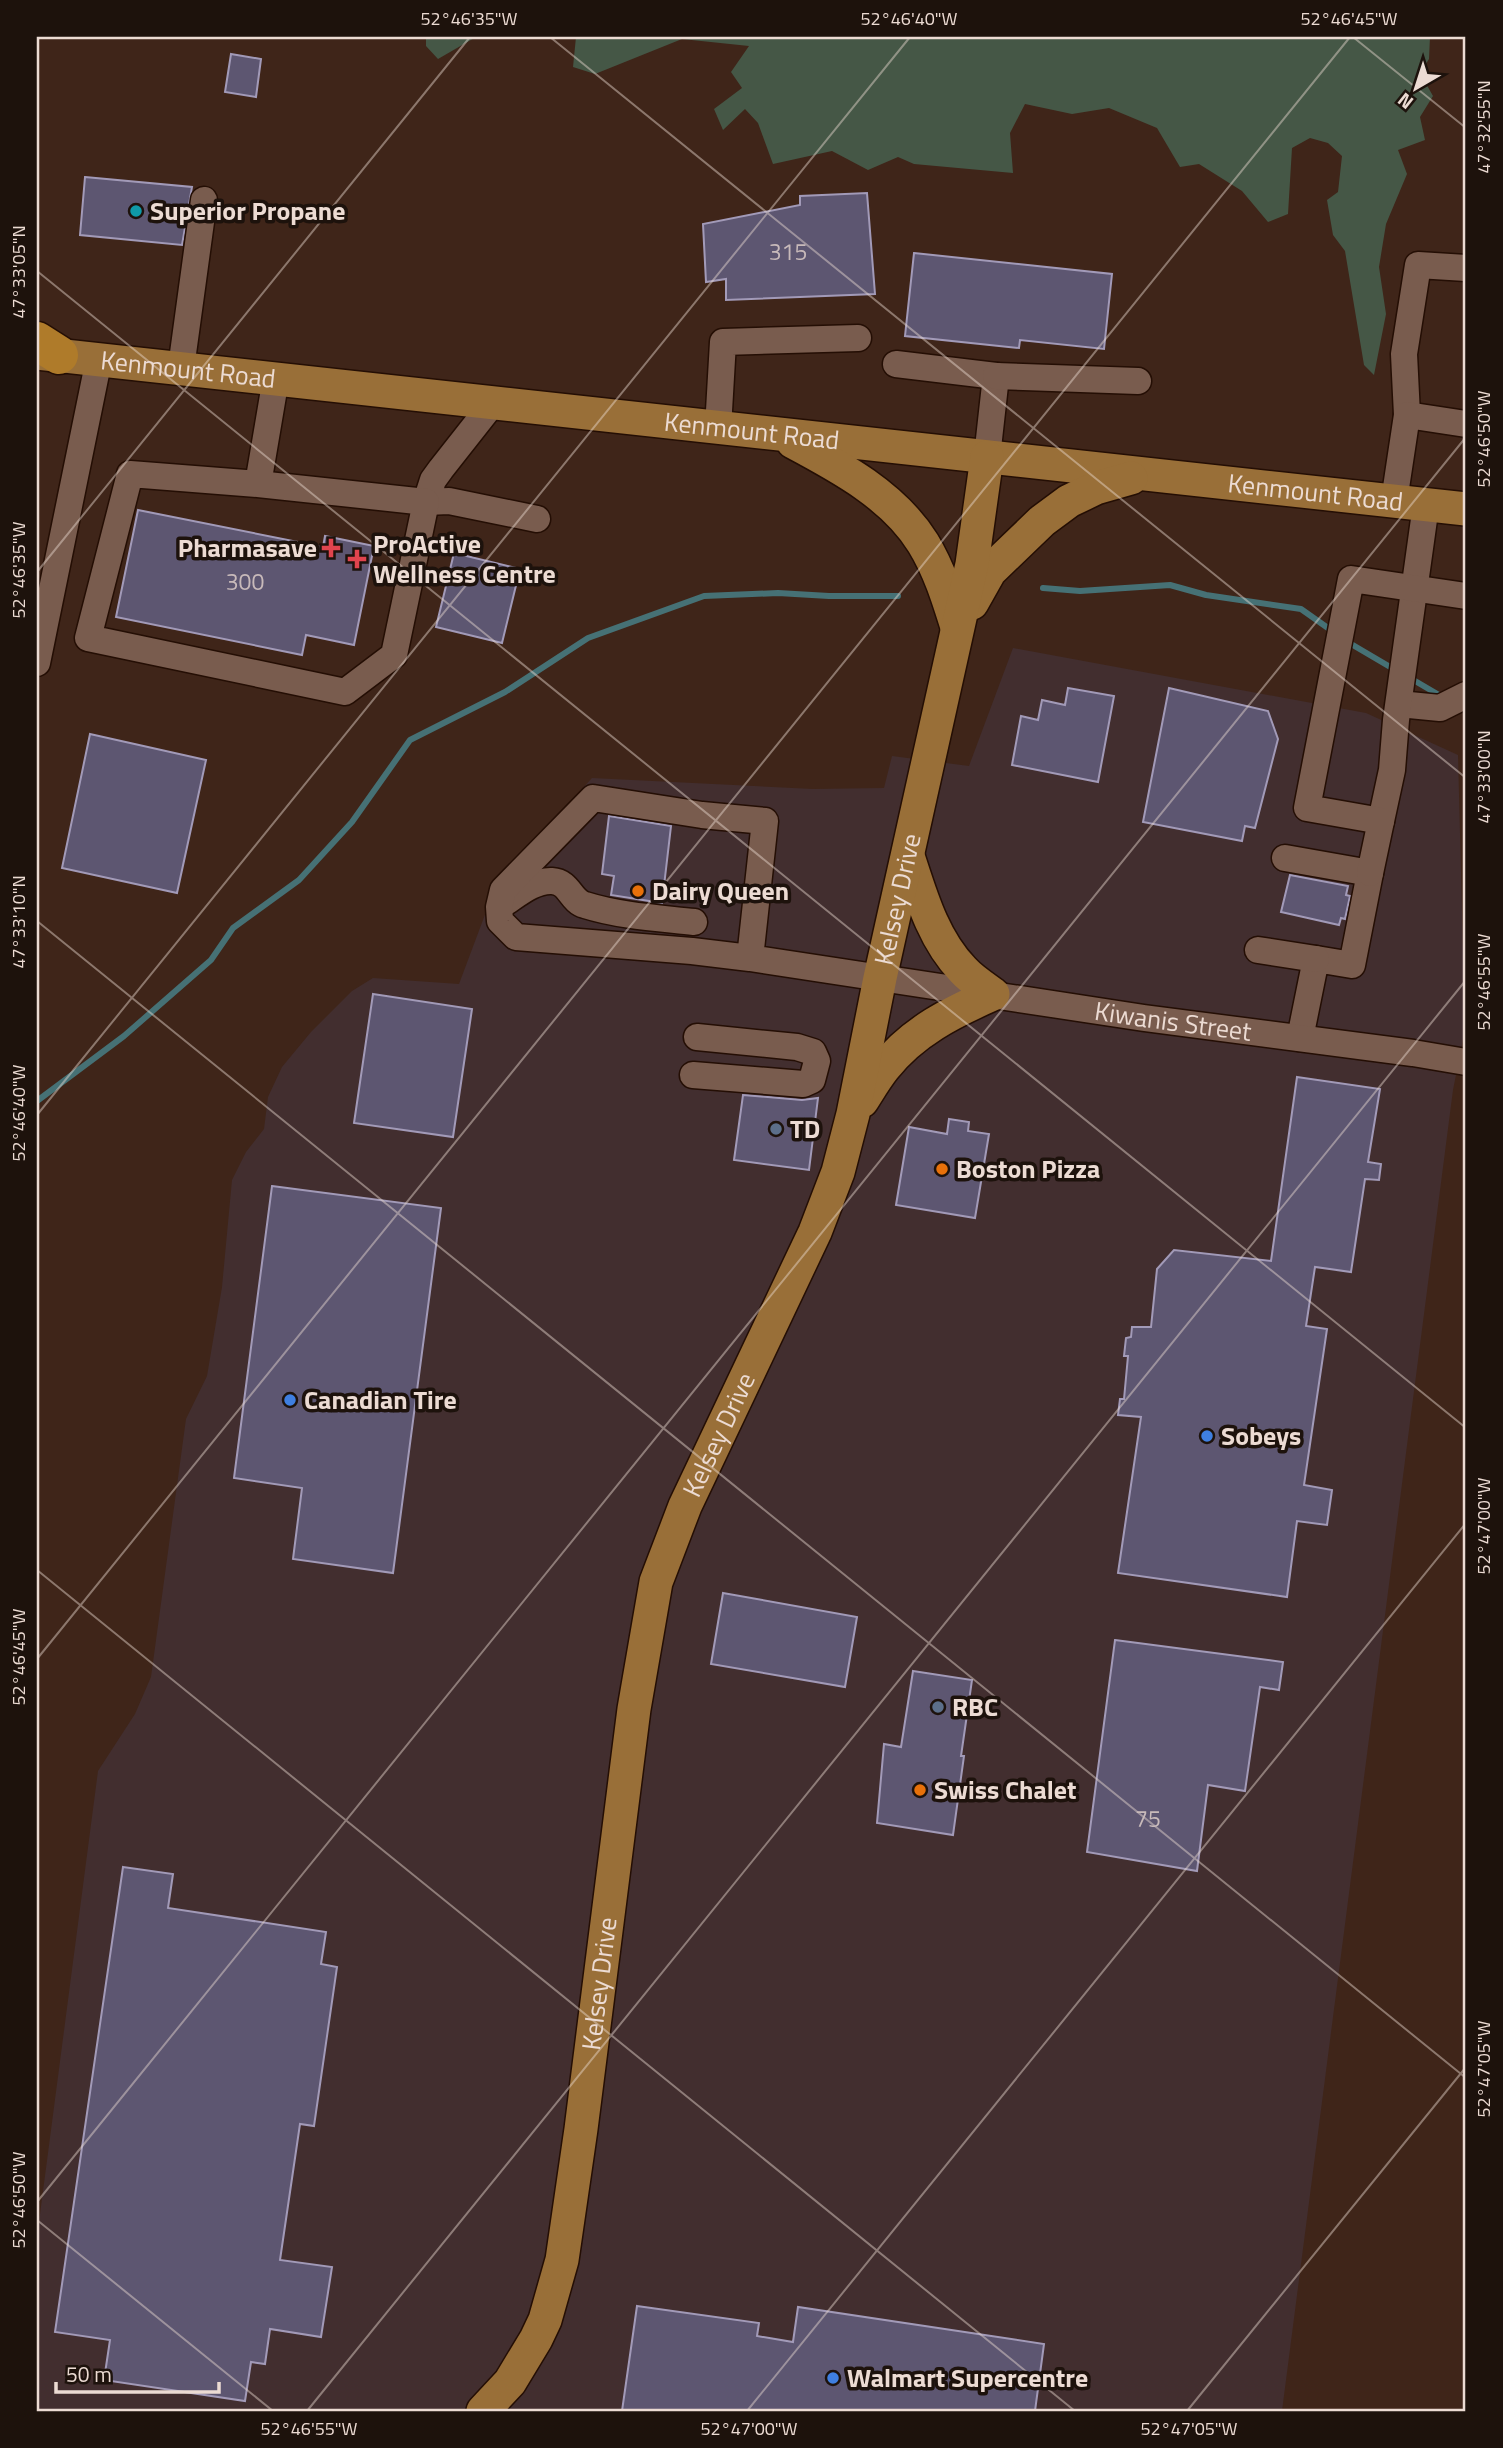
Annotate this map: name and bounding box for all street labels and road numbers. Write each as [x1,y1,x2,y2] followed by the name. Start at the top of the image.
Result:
[99,340,278,398] street label: Kenmount Road
[662,402,841,459] street label: Kenmount Road
[1226,463,1405,521] street label: Kenmount Road
[863,830,931,969] street label: Kelsey Drive
[1092,991,1254,1051] street label: Kiwanis Street
[672,1366,765,1503] street label: Kelsey Drive
[571,1915,627,2053] street label: Kelsey Drive

